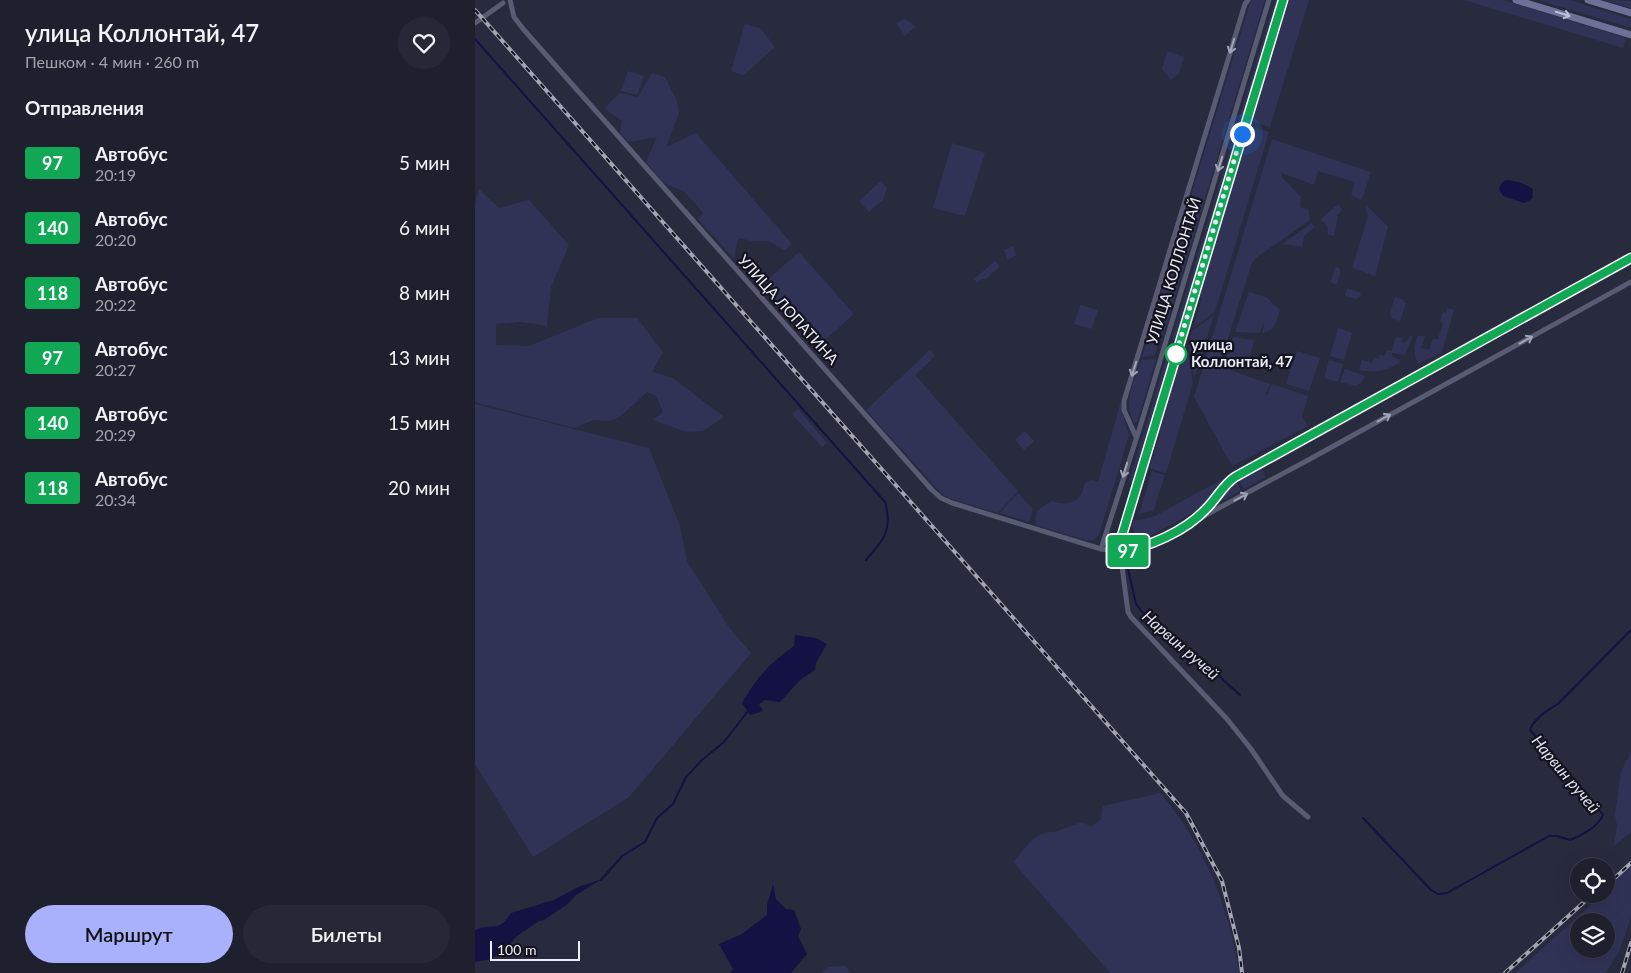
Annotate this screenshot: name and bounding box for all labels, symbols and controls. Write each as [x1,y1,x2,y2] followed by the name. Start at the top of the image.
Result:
[1554,10,1570,20] one-way arrow
[398,17,450,69] button: heart
[25,18,259,47] text: улица Коллонтай, 47
[1227,38,1237,54] one-way arrow
[25,52,199,71] text: Пешком · 4 мин · 260 m
[25,96,144,119] text: Отправления
[1230,122,1255,147] your location
[95,142,168,165] text: Автобус
[399,151,450,174] text: 5 мин
[42,152,63,174] text: 97
[1214,156,1224,172] one-way arrow
[95,165,136,184] text: 20:19
[1142,195,1204,346] street label: УЛИЦА КОЛЛОНТАЙ
[95,207,168,230] text: Автобус
[399,216,450,239] text: 6 мин
[37,217,68,239] text: 140
[95,230,136,249] text: 20:20
[735,251,843,369] street label: УЛИЦА ЛОПАТИНА
[95,272,168,295] text: Автобус
[399,281,450,304] text: 8 мин
[37,282,68,304] text: 118
[95,295,136,314] text: 20:22
[1518,334,1533,344] one-way arrow
[1191,335,1293,370] place label: улица Коллонтай, 47
[95,337,168,360] text: Автобус
[1165,343,1187,365] marker: улица Коллонтай, 47
[388,346,450,369] text: 13 мин
[42,347,63,369] text: 97
[95,360,136,379] text: 20:27
[1129,361,1139,377] one-way arrow
[95,402,168,425] text: Автобус
[388,411,450,434] text: 15 мин
[37,412,68,434] text: 140
[1376,413,1390,423] one-way arrow
[95,425,136,444] text: 20:29
[1120,462,1130,478] one-way arrow
[95,467,168,490] text: Автобус
[388,476,450,499] text: 20 мин
[37,477,68,499] text: 118
[95,490,136,509] text: 20:34
[1234,492,1249,502] one-way arrow
[1105,535,1151,567] line badge: 97
[1118,540,1138,562] text: 97
[1139,606,1224,683] water label: Нарвин ручей
[1528,731,1604,816] water label: Нарвин ручей
[1570,858,1615,958] map controls
[1570,858,1615,903] button: locate
[25,905,233,963] button: Маршрут
[243,905,450,963] button: Билеты
[1570,913,1615,958] button: layers
[490,938,580,961] scale bar
[497,941,536,958] text: 100 m

